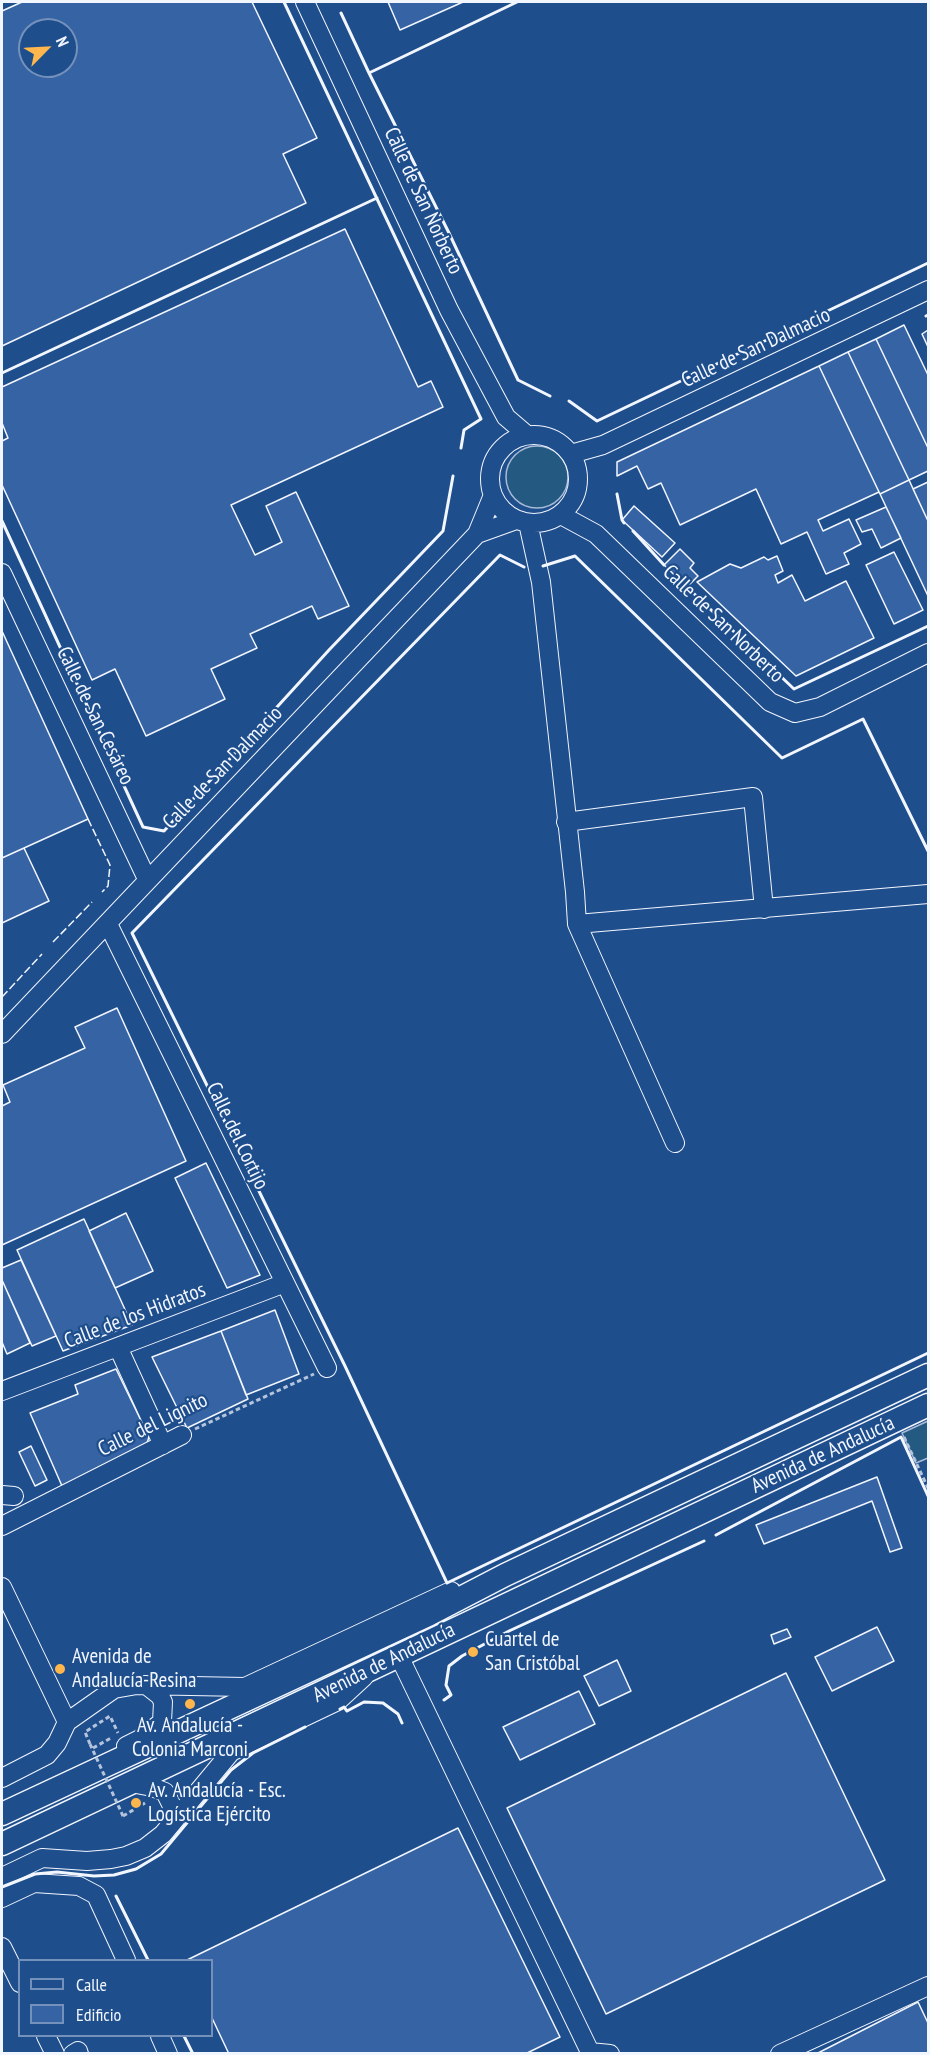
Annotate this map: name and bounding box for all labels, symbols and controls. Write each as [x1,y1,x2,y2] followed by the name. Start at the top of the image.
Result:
[18,18,78,78] north arrow
[52,33,74,49] text: N
[378,124,468,278] street label: Calle de San Norberto
[678,302,834,394] street label: Calle de San Dalmacio
[657,560,789,688] street label: Calle de San Norberto
[51,643,139,789] street label: Calle de San Cesáreo
[158,701,288,835] street label: Calle de San Dalmacio
[200,1078,274,1194] street label: Calle del Cortijo
[61,1277,209,1355] street label: Calle de los Hidratos
[94,1388,212,1462] street label: Calle del Lignito
[747,1411,899,1499] street label: Avenida de Andalucía
[309,1618,459,1708] street label: Avenida de Andalucía
[485,1627,580,1677] place label: Cuartel de San Cristóbal
[72,1644,196,1694] place label: Avenida de Andalucía-Resina
[466,1645,480,1659] marker: Cuartel de San Cristóbal
[53,1662,67,1676] marker: Avenida de Andalucía-Resina
[183,1697,197,1711] marker: Av. Andalucía - Colonia Marconi
[132,1713,248,1763] place label: Av. Andalucía - Colonia Marconi
[148,1778,286,1828] place label: Av. Andalucía - Esc. Logística Ejército
[129,1796,143,1810] marker: Av. Andalucía - Esc. Logística Ejército
[18,1959,213,2037] legend
[76,1973,107,1996] text: Calle
[76,2003,121,2026] text: Edificio

